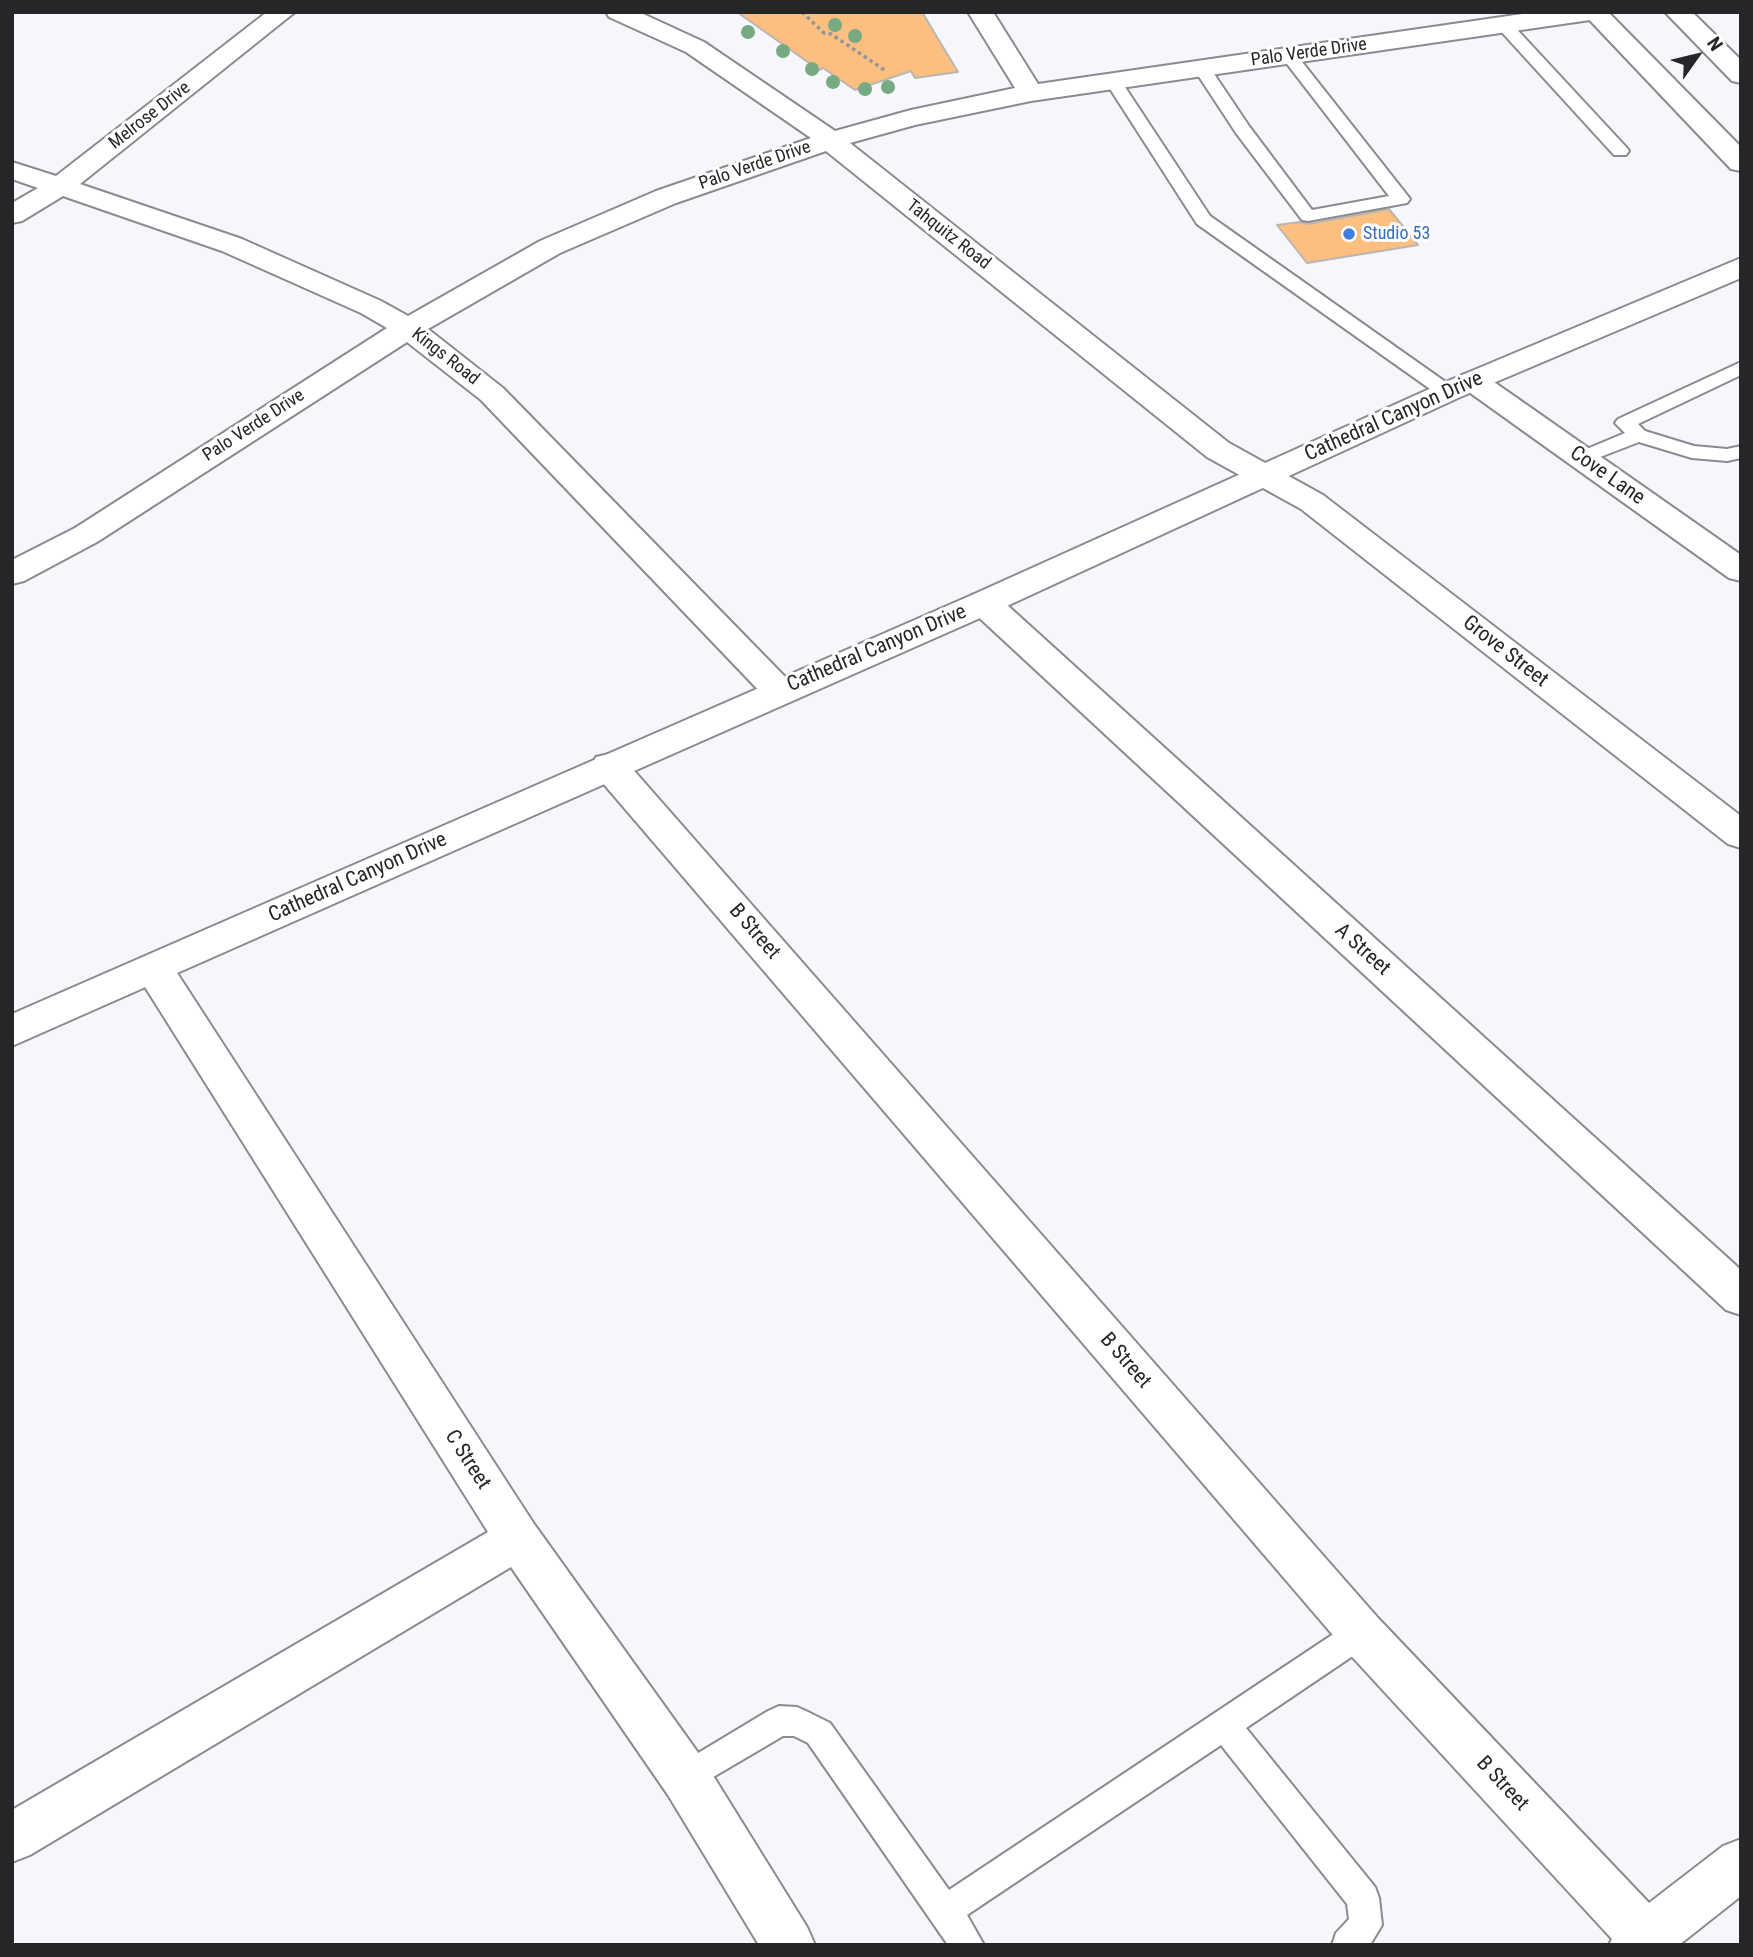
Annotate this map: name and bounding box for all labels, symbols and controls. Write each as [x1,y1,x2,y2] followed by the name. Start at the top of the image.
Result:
[1662,21,1732,91] north arrow
[1702,33,1728,55] text: N
[1250,34,1368,72] street label: Palo Verde Drive
[105,78,195,154] street label: Melrose Drive
[696,137,814,195] street label: Palo Verde Drive
[902,195,994,275] street label: Tahquitz Road
[1363,223,1430,245] place label: Studio 53
[1341,226,1357,242] marker: Studio 53
[407,324,483,390] street label: Kings Road
[1301,366,1487,468] street label: Cathedral Canyon Drive
[199,385,309,467] street label: Palo Verde Drive
[1565,441,1649,511] street label: Cove Lane
[784,600,970,698] street label: Cathedral Canyon Drive
[1457,611,1553,693] street label: Grove Street
[265,827,451,929] street label: Cathedral Canyon Drive
[723,899,785,965] street label: B Street
[1329,919,1395,981] street label: A Street
[1094,1328,1156,1394] street label: B Street
[438,1425,496,1495] street label: C Street
[1470,1751,1534,1817] street label: B Street

